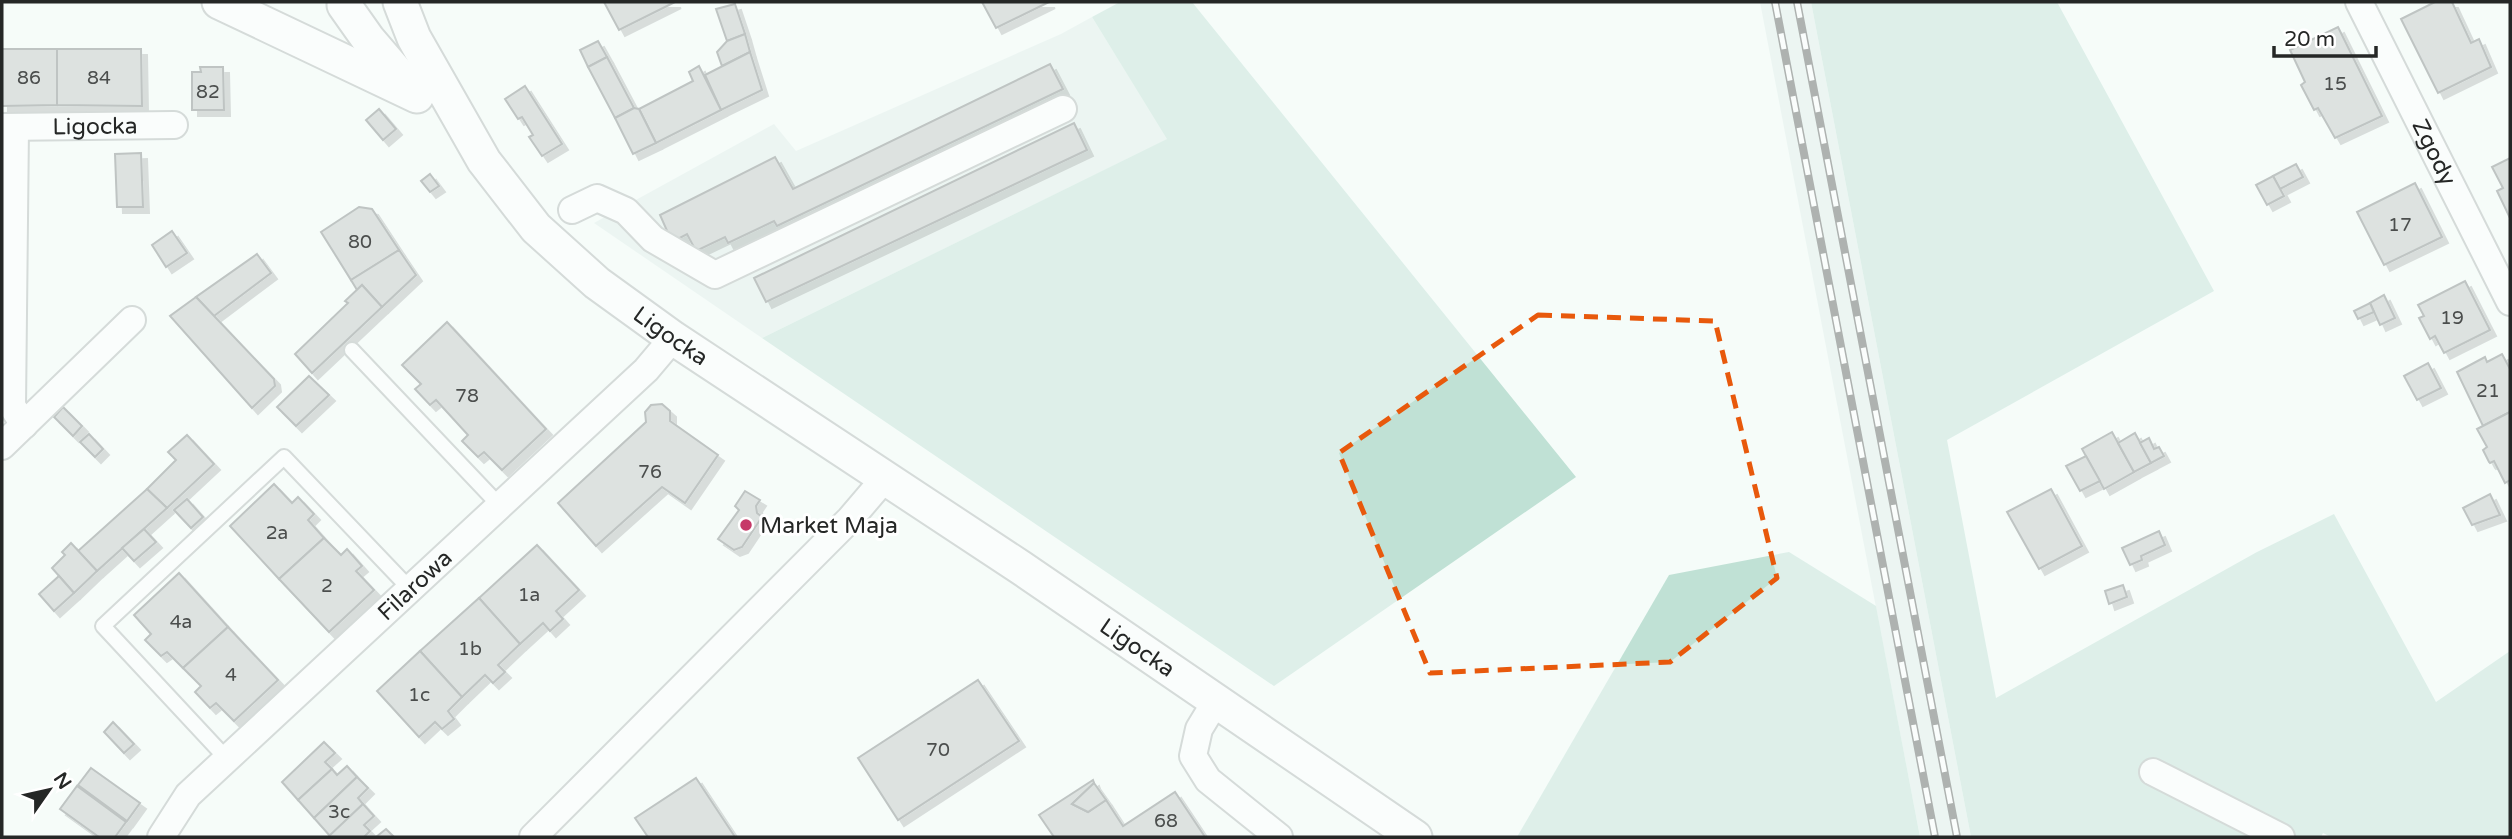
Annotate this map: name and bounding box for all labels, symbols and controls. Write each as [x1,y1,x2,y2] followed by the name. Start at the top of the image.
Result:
[2274,14,2376,58] scale bar
[2284,27,2335,52] text: 20 m
[17,67,41,89] house number: 86
[87,67,111,89] house number: 84
[2323,73,2347,95] house number: 15
[196,81,220,103] house number: 82
[52,112,138,141] street label: Ligocka
[2405,115,2462,190] street label: Zgody
[2388,214,2412,236] house number: 17
[348,231,372,253] house number: 80
[627,301,713,372] street label: Ligocka
[2440,307,2464,329] house number: 19
[2476,380,2500,402] house number: 21
[455,385,479,407] house number: 78
[638,461,662,483] house number: 76
[760,512,898,540] place label: Market Maja
[738,517,754,533] marker: Market Maja
[266,522,288,544] house number: 2a
[372,544,458,627] street label: Filarowa
[321,575,333,597] house number: 2
[518,584,540,606] house number: 1a
[170,611,192,633] house number: 4a
[1094,613,1180,684] street label: Ligocka
[458,638,482,660] house number: 1b
[225,664,237,686] house number: 4
[408,684,430,706] house number: 1c
[926,739,950,761] house number: 70
[14,755,84,825] north arrow
[49,769,76,794] text: N
[328,801,350,823] house number: 3c
[1154,810,1178,832] house number: 68

